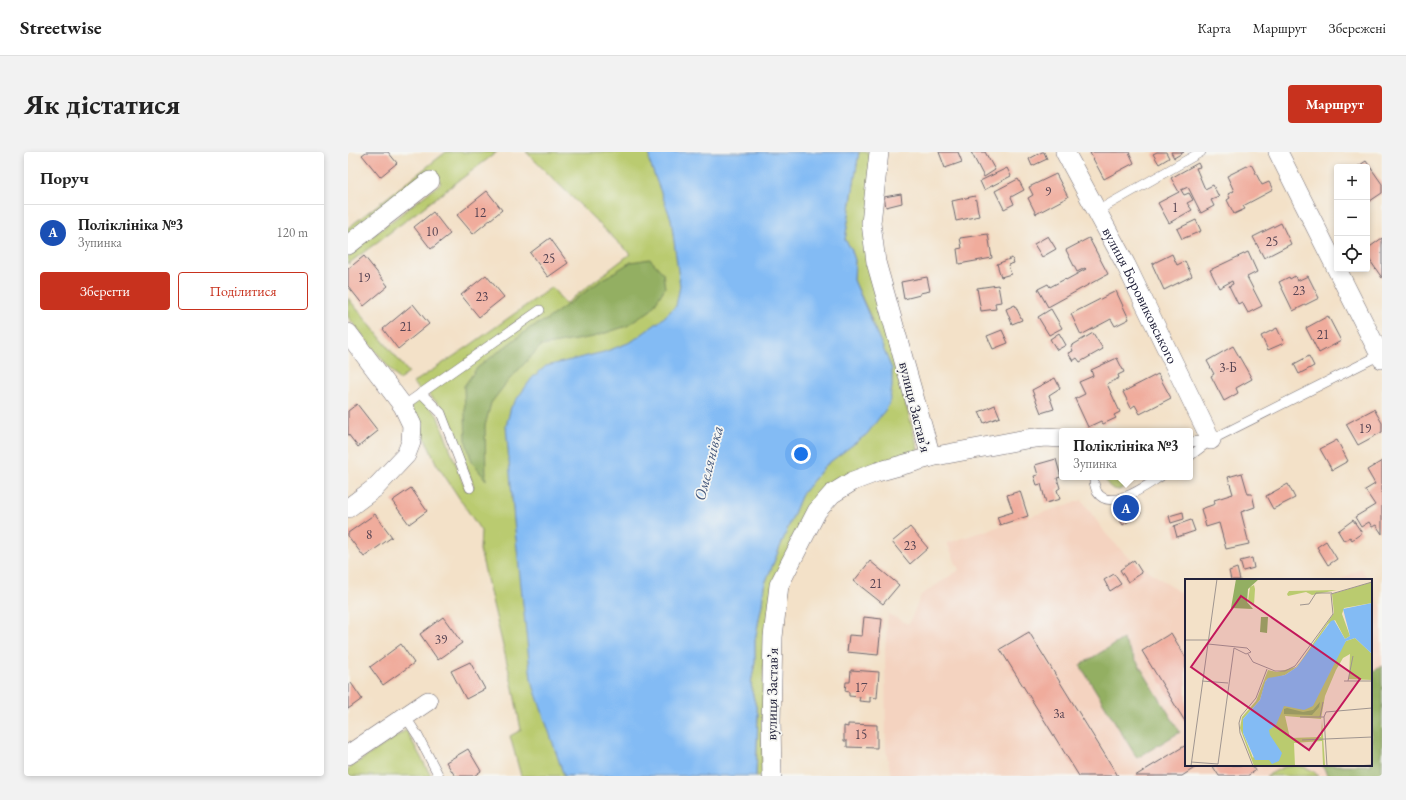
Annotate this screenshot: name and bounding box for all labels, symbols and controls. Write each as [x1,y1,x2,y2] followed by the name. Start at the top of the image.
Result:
[20,15,102,40] text: Streetwise
[1197,19,1231,37] text: Карта
[1253,19,1307,37] text: Маршрут
[1329,19,1386,37] text: Збережені
[1288,85,1382,123] button: Маршрут
[24,86,180,122] text: Як дістатися
[1334,164,1370,272] map controls
[1334,164,1370,200] button: +
[40,167,89,189] text: Поруч
[1045,183,1052,200] house number: 9
[1172,199,1178,216] house number: 1
[1334,200,1370,236] button: −
[474,204,487,221] house number: 12
[78,215,183,234] text: Поліклініка №3
[426,223,438,240] house number: 10
[48,224,58,241] text: A
[277,224,308,241] text: 120 m
[1098,224,1182,367] street label: вулиця Боровиковського
[1266,233,1278,250] house number: 25
[78,234,122,251] text: Зупинка
[1334,236,1370,272] button: locate
[543,250,555,267] house number: 25
[358,269,371,286] house number: 19
[40,272,170,310] button: Зберегти
[178,272,308,310] button: Поділитися
[1293,282,1305,299] house number: 23
[476,288,488,305] house number: 23
[400,318,412,335] house number: 21
[1317,326,1329,343] house number: 21
[1219,359,1237,376] house number: 3-Б
[895,360,936,454] street label: вулиця Заставʼя
[1359,420,1372,437] house number: 19
[689,423,728,503] water label: Омелянівка
[1059,428,1193,480] popup
[1073,436,1179,455] text: Поліклініка №3
[791,444,811,464] your location
[1073,455,1117,472] text: Зупинка
[1113,493,1139,523] pin: A
[366,526,372,543] house number: 8
[904,537,916,554] house number: 23
[870,575,882,592] house number: 21
[1185,579,1372,766] inset map
[435,631,448,648] house number: 39
[761,647,782,741] street label: вулиця Заставʼя
[855,679,868,696] house number: 17
[1053,705,1066,722] house number: 3а
[855,726,867,743] house number: 15

